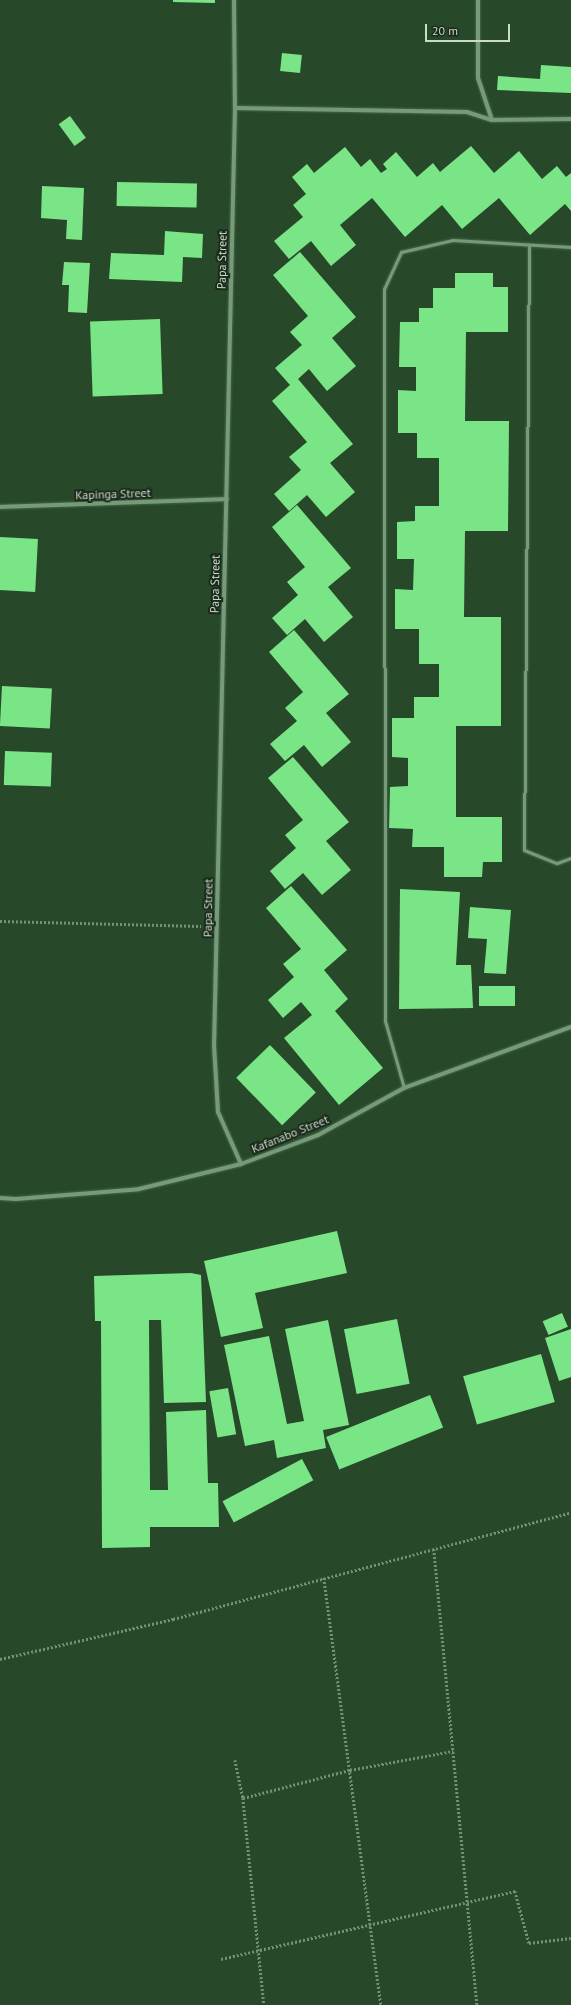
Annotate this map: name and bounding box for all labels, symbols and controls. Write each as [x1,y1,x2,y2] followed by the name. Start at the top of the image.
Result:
[427,16,512,42] scale bar
[432,23,458,38] text: 20 m
[214,231,230,289] street label: Papa Street
[75,485,151,503] street label: Kapinga Street
[207,555,223,613] street label: Papa Street
[200,879,216,937] street label: Papa Street
[249,1112,331,1156] street label: Kafanabo Street

